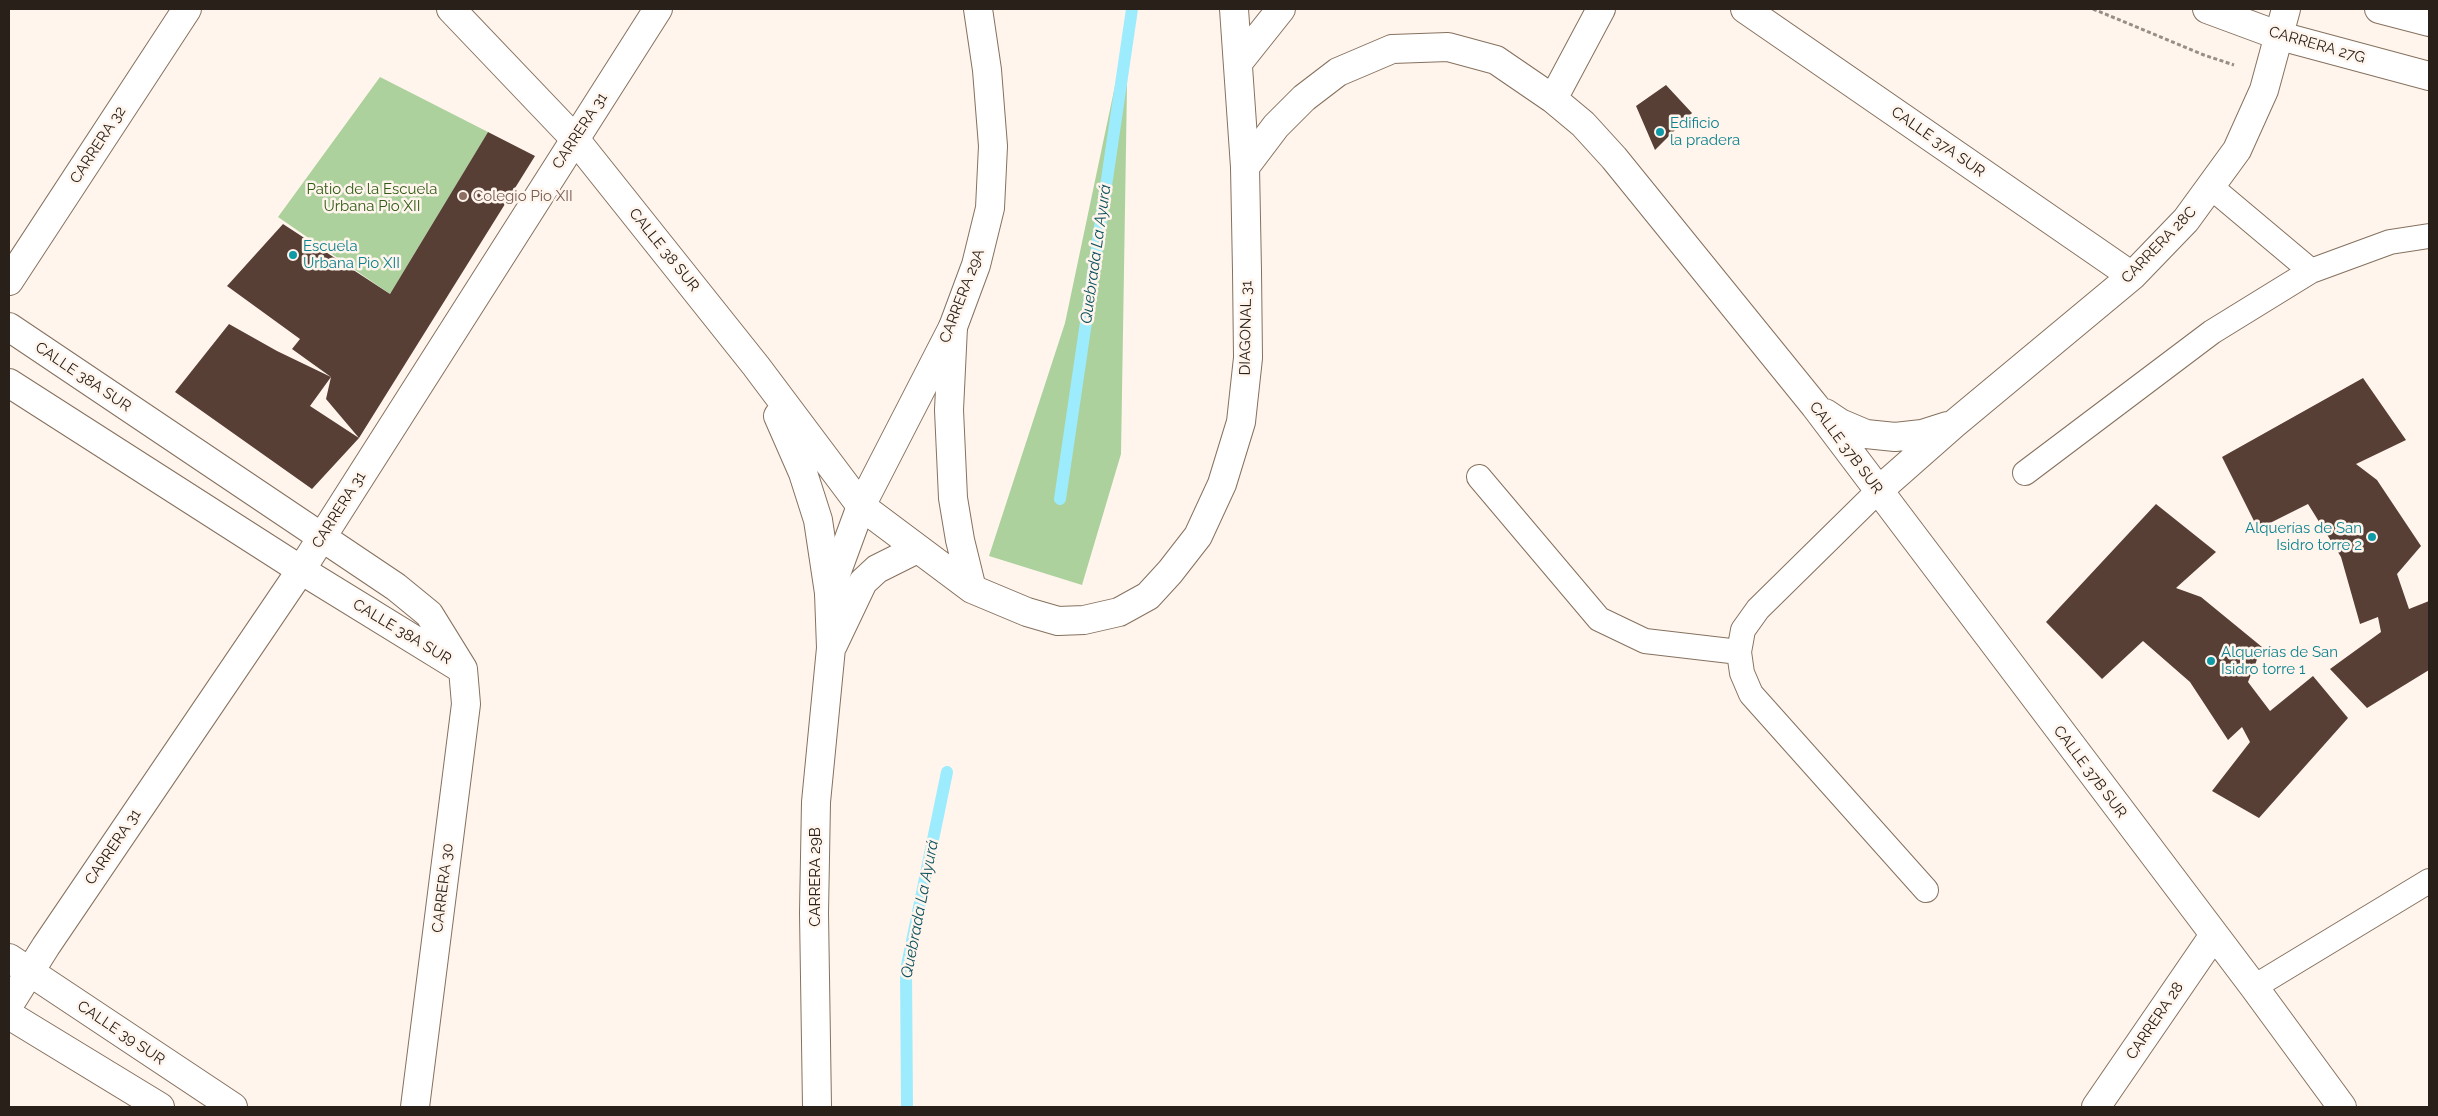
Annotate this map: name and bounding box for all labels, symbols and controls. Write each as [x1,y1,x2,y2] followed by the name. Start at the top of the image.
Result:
[2267,23,2367,67] street label: CARRERA 27G
[549,90,611,172] street label: CARRERA 31
[66,103,130,187] street label: CARRERA 32
[1888,103,1988,181] street label: CALLE 37A SUR
[1670,114,1740,149] place label: Edificio la pradera
[1654,126,1666,138] marker: Edificio la pradera
[306,180,438,215] park label: Patio de la Escuela Urbana Pio XII
[1077,183,1115,325] water label: Quebrada La Ayurá
[473,187,573,205] place label: Colegio Pio XII
[457,190,469,202] marker: Colegio Pio XII
[2118,203,2200,287] street label: CARRERA 28C
[625,205,703,295] street label: CALLE 38 SUR
[303,237,400,272] place label: Escuela Urbana Pio XII
[936,246,988,346] street label: CARRERA 29A
[287,249,299,261] marker: Escuela Urbana Pio XII
[1236,280,1256,376] street label: DIAGONAL 31
[32,338,134,416] street label: CALLE 38A SUR
[1805,398,1887,498] street label: CALLE 37B SUR
[308,468,370,552] street label: CARRERA 31
[2245,519,2362,554] place label: Alquerías de San Isidro torre 2
[2366,531,2378,543] marker: Alquerías de San Isidro torre 2
[350,596,454,668] street label: CALLE 38A SUR
[2221,643,2338,678] place label: Alquerías de San Isidro torre 1
[2205,655,2217,667] marker: Alquerías de San Isidro torre 1
[2049,722,2131,822] street label: CALLE 37B SUR
[81,806,145,888] street label: CARRERA 31
[806,827,824,927] street label: CARRERA 29B
[897,838,943,980] water label: Quebrada La Ayurá
[429,842,457,934] street label: CARRERA 30
[2123,979,2187,1063] street label: CARRERA 28
[74,997,168,1069] street label: CALLE 39 SUR

